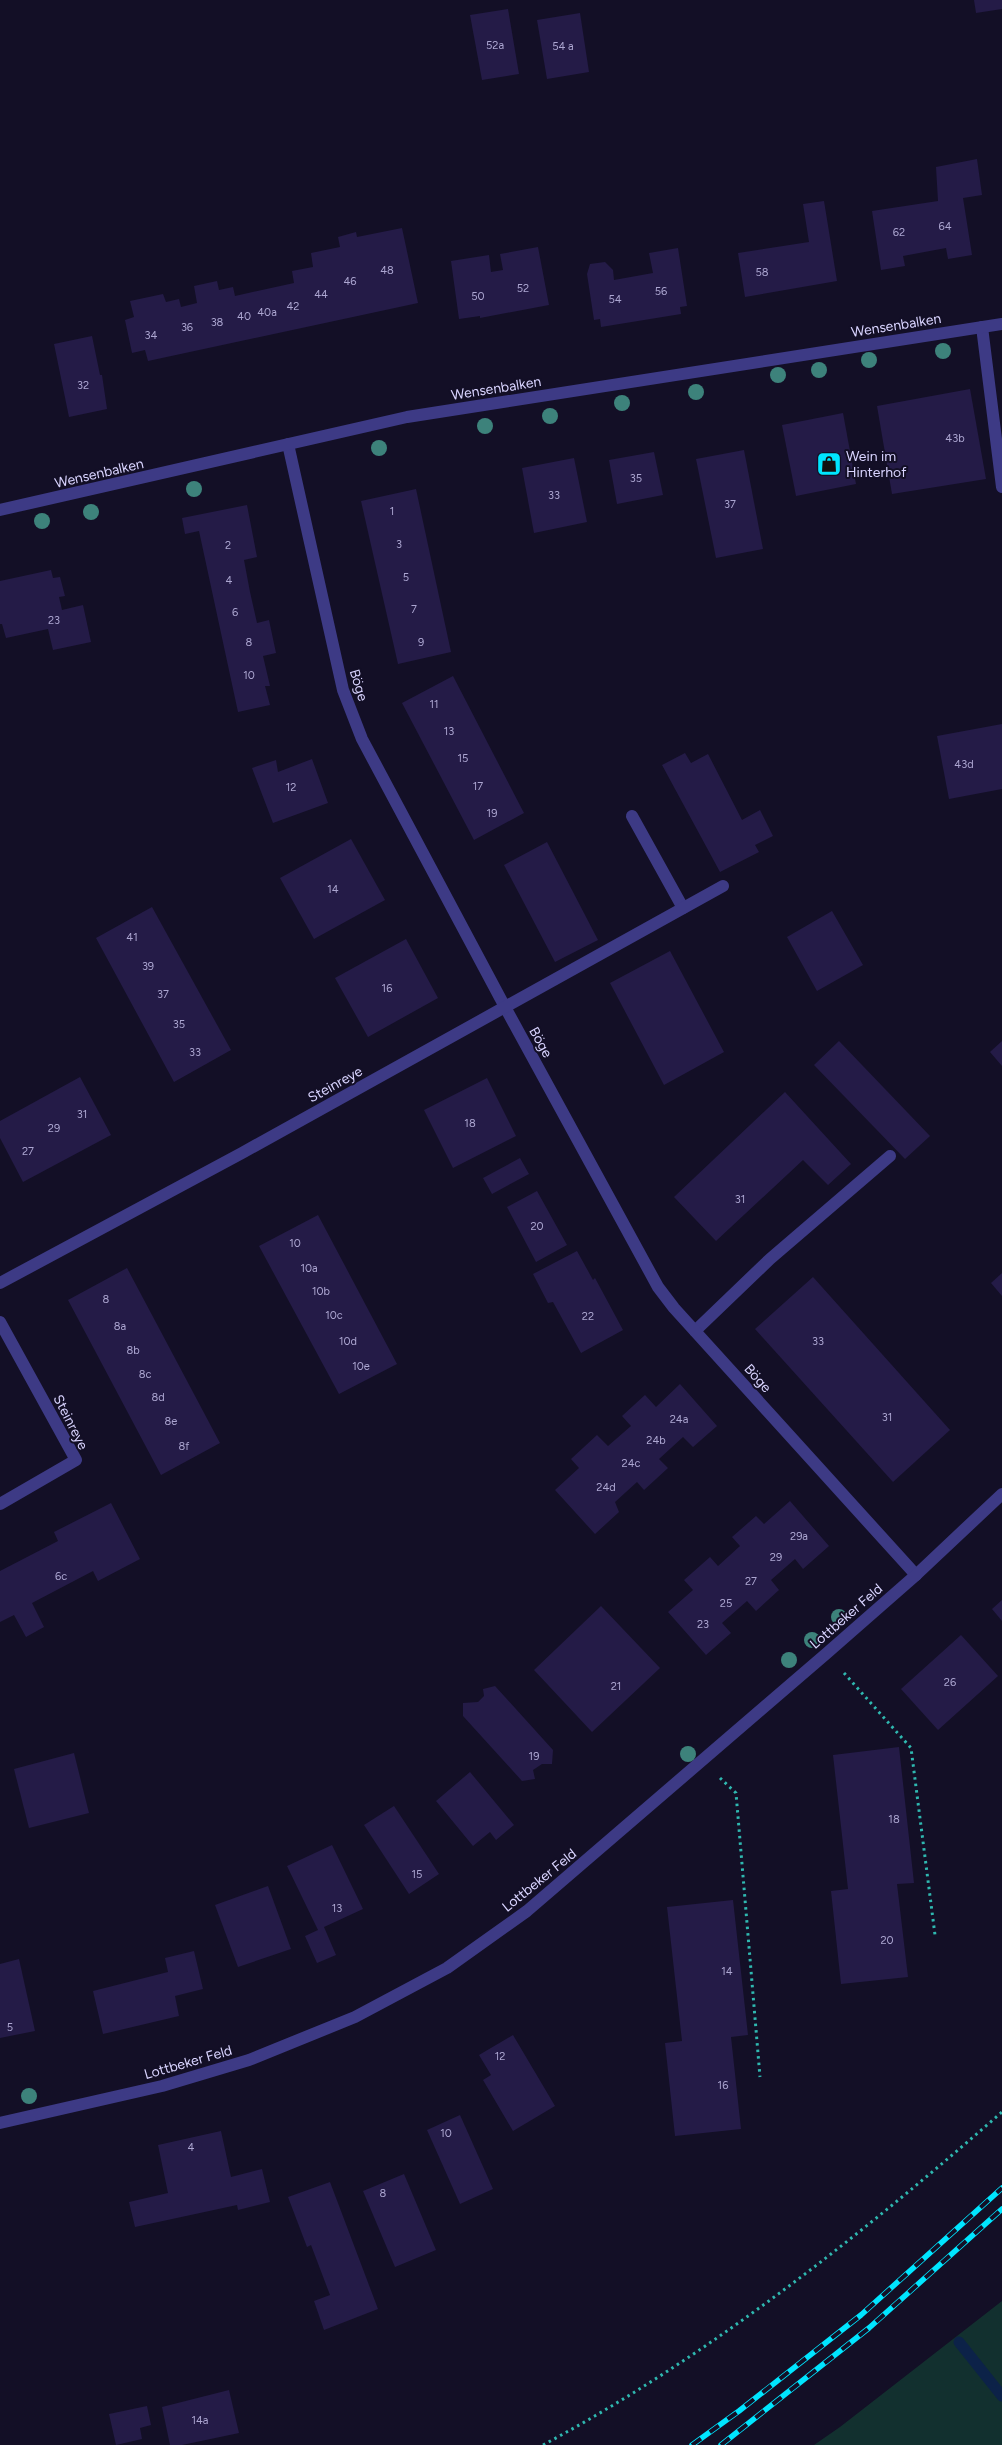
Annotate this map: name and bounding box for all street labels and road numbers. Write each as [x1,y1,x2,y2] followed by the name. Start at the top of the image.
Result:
[850,310,942,341] street label: Wensenbalken
[450,373,542,404] street label: Wensenbalken
[53,455,145,492] street label: Wensenbalken
[346,667,372,704] street label: Böge
[525,1024,556,1061] street label: Böge
[305,1062,366,1106] street label: Steinreye
[740,1361,775,1396] street label: Böge
[49,1392,92,1453] street label: Steinreye
[807,1580,886,1653] street label: Lottbeker Feld
[499,1845,580,1916] street label: Lottbeker Feld
[142,2042,234,2083] street label: Lottbeker Feld

